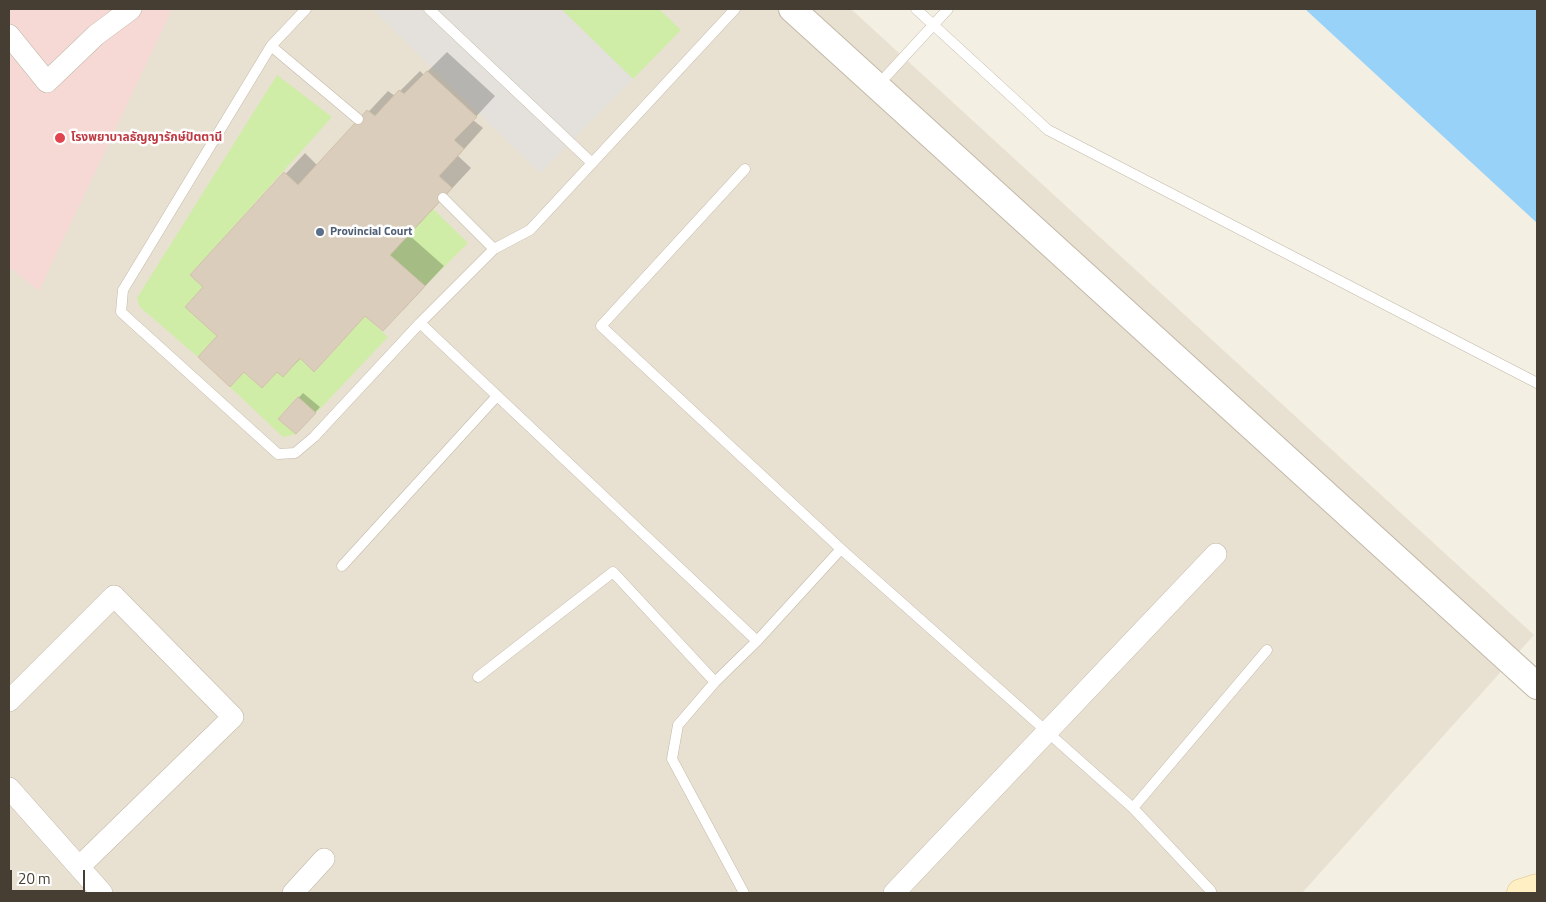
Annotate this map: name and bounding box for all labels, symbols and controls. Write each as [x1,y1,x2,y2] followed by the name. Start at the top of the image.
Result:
[53,131,67,145] marker: โรงพยาบาลธัญญารักษ์ปัตตานี
[71,131,222,145] place label: โรงพยาบาลธัญญารักษ์ปัตตานี
[330,225,412,239] place label: Provincial Court
[314,226,326,238] marker: Provincial Court
[12,860,88,892] scale bar
[18,867,51,890] text: 20 m

